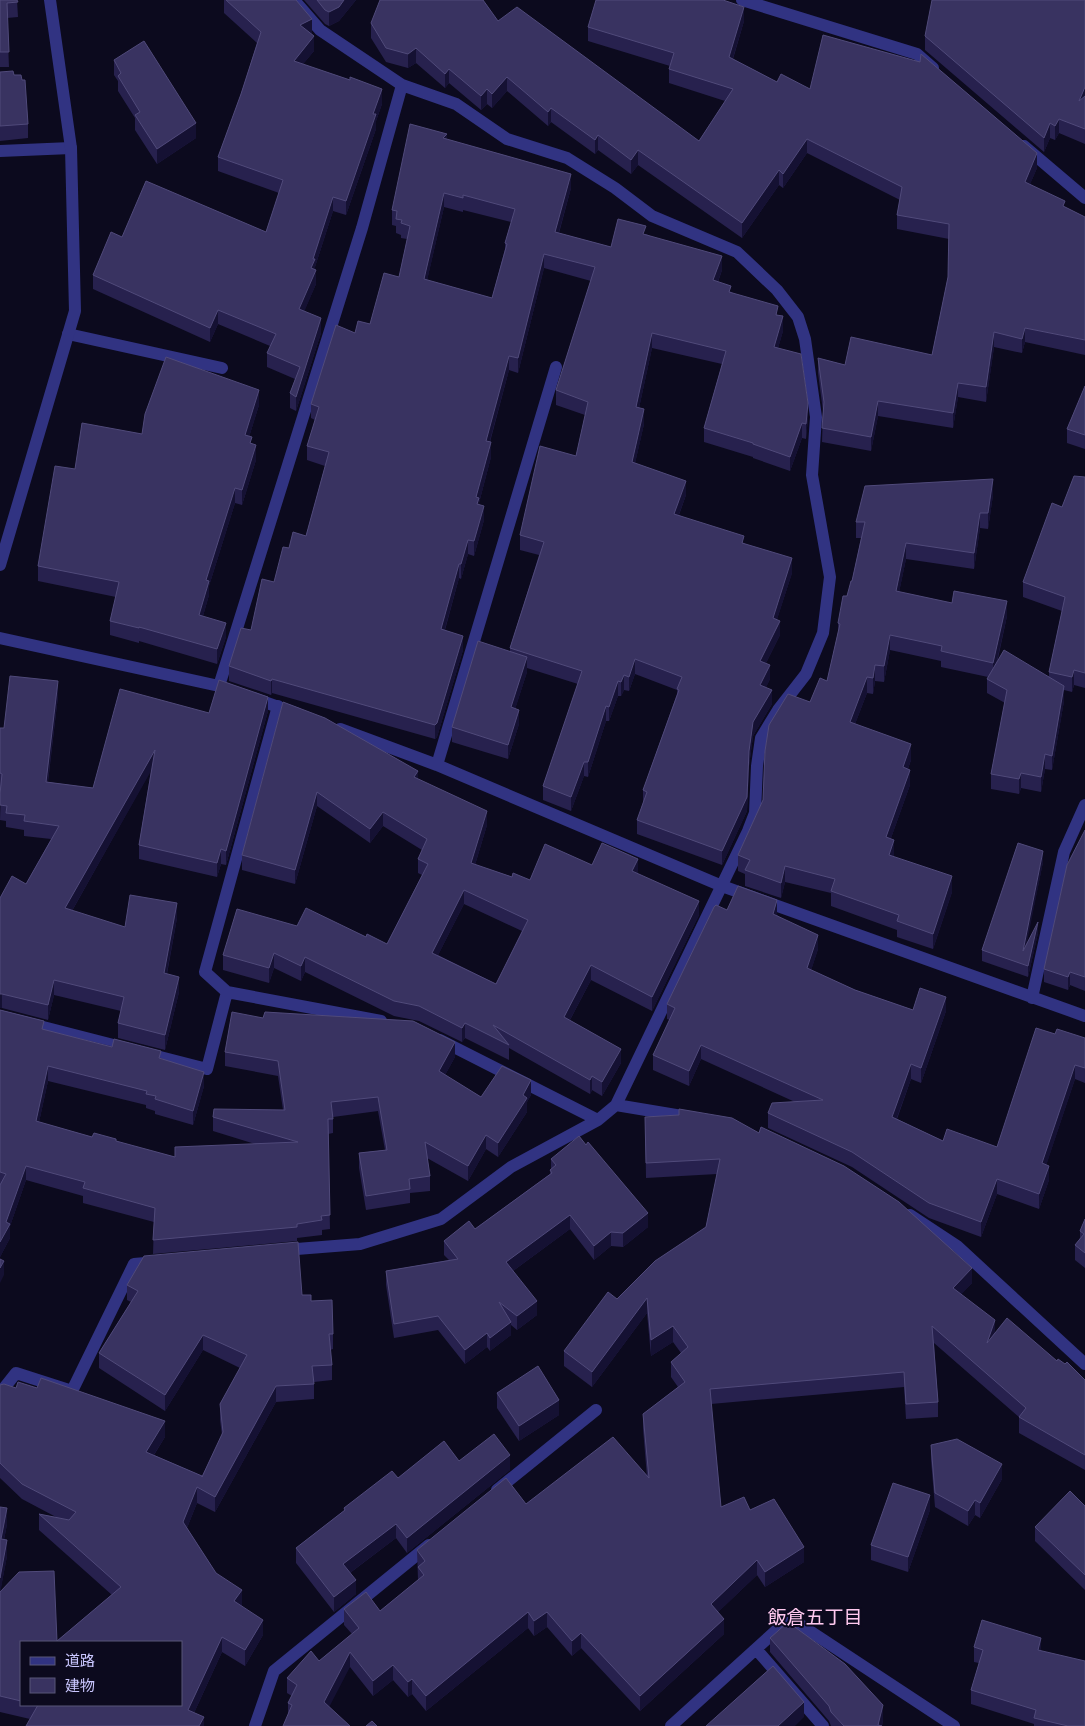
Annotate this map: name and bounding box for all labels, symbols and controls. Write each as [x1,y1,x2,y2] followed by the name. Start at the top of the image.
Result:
[767,1605,863,1628] district label: 飯倉五丁目
[20,1641,182,1706] legend
[65,1651,95,1669] text: 道路
[65,1676,95,1694] text: 建物

